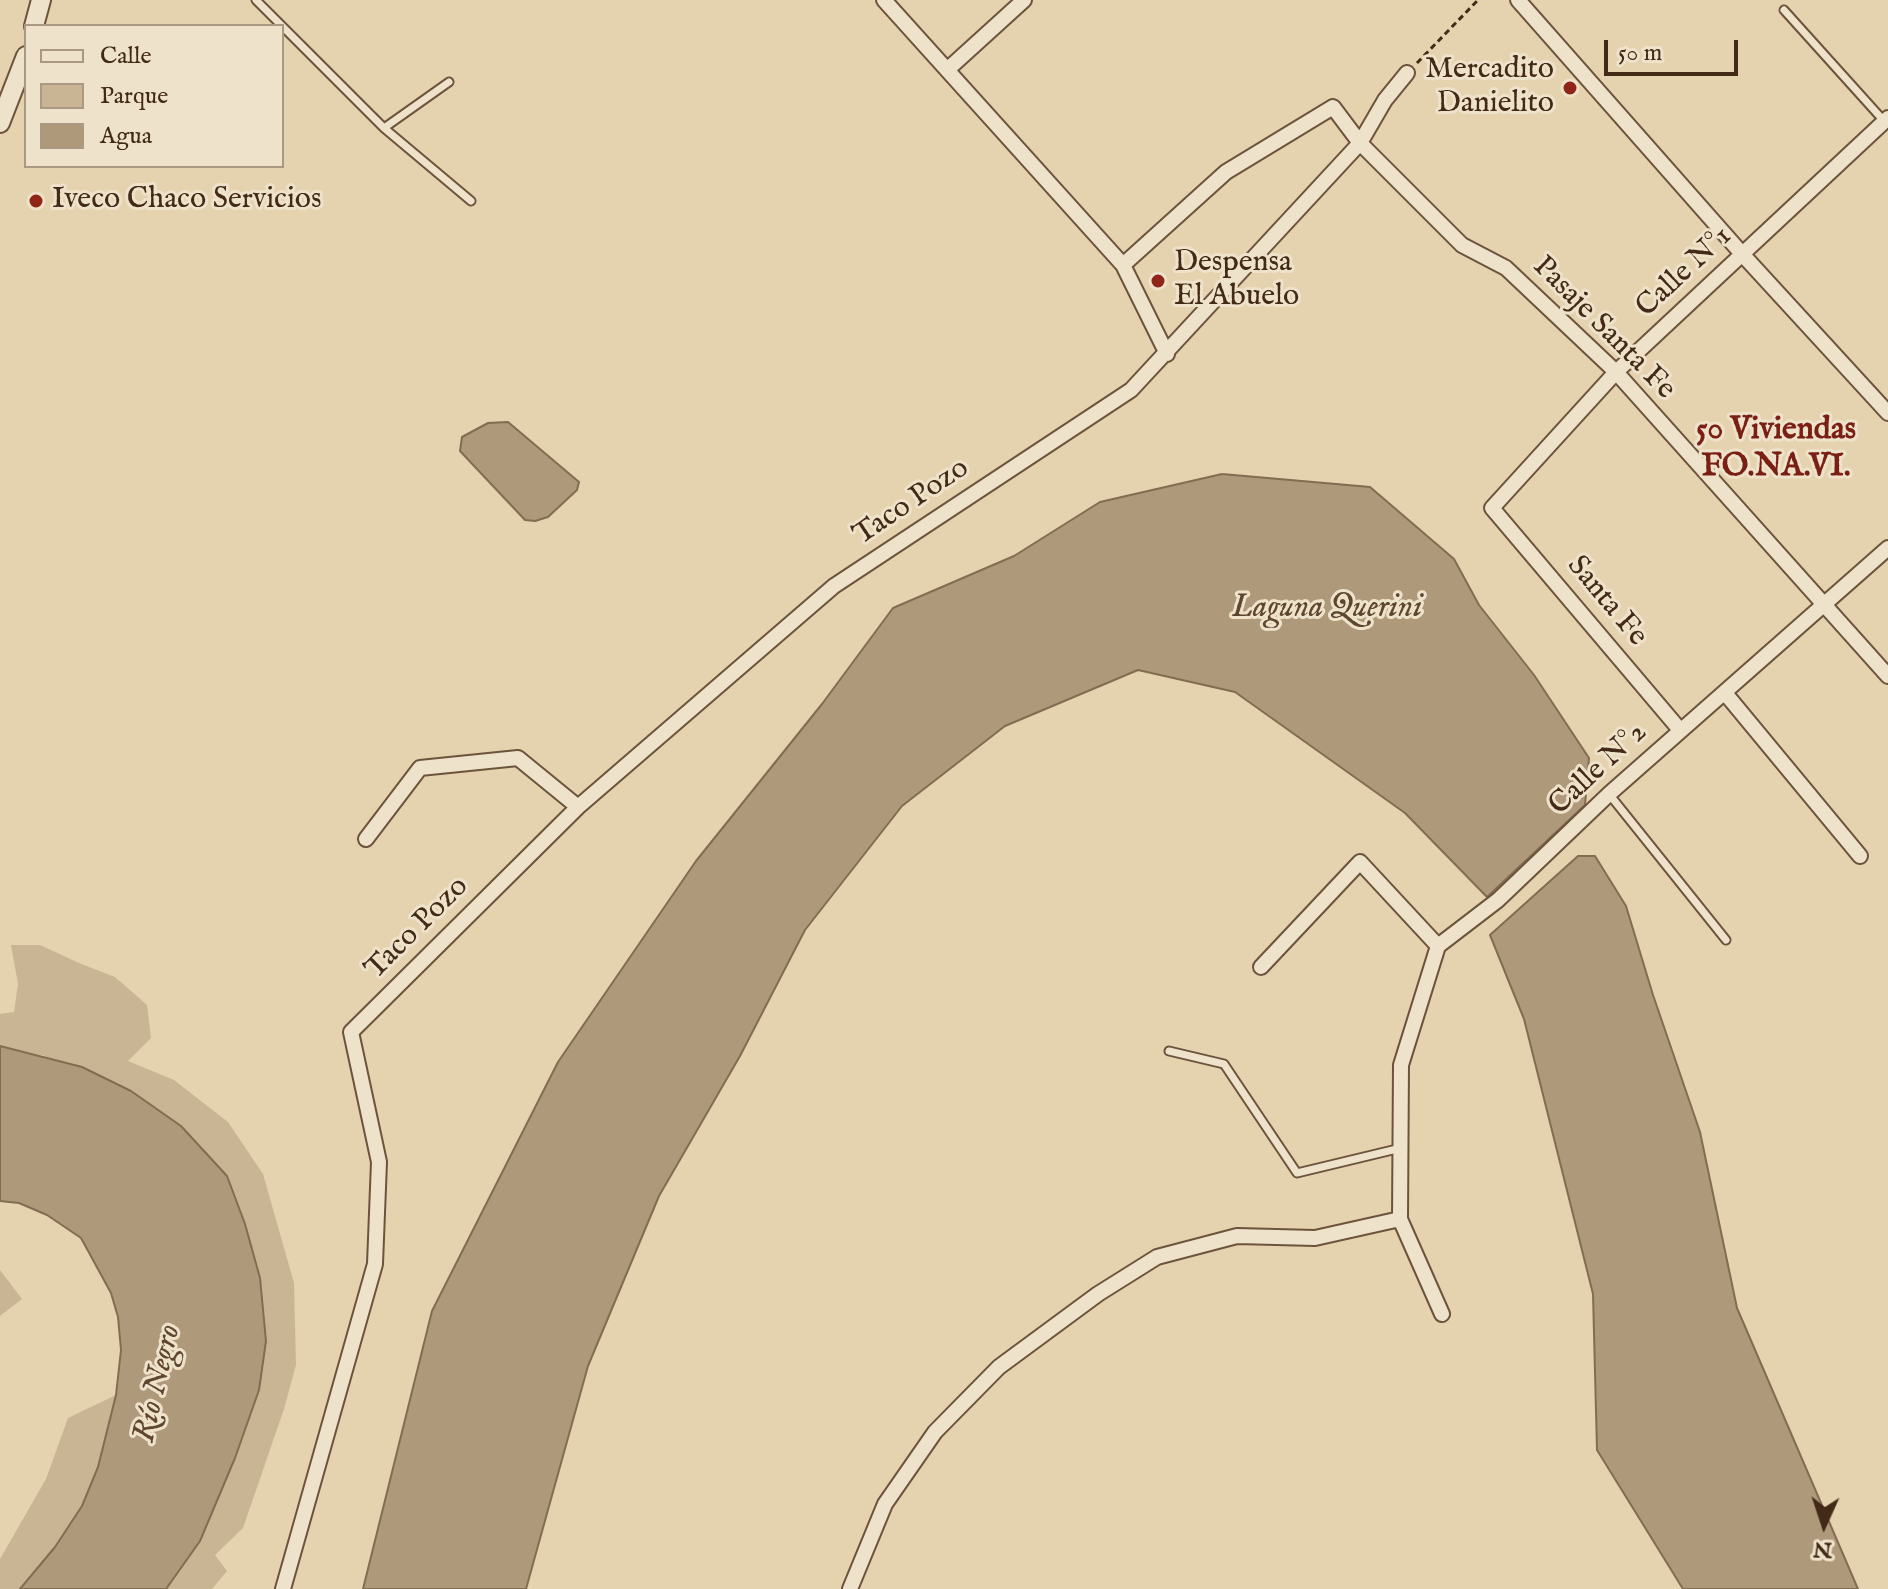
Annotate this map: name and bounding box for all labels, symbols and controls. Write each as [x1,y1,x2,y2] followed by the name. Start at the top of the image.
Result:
[24,24,284,168] legend
[1608,24,1742,74] scale bar
[1618,38,1662,69] text: 50 m
[100,41,152,72] text: Calle
[1425,53,1554,124] place label: Mercadito Danielito
[1561,79,1579,97] marker: Mercadito Danielito
[100,81,168,112] text: Parque
[100,121,152,152] text: Agua
[52,183,322,219] place label: Iveco Chaco Servicios
[27,192,45,210] marker: Iveco Chaco Servicios
[1630,220,1740,326] street label: Calle N°1
[1174,246,1299,316] place label: Despensa El Abuelo
[1524,250,1682,408] street label: Pasaje Santa Fe
[1149,272,1167,290] marker: Despensa El Abuelo
[1696,412,1856,487] district label: 50 Viviendas FO.NA.VI.
[848,451,976,555] street label: Taco Pozo
[1558,550,1654,654] street label: Santa Fe
[1232,590,1422,628] water label: Laguna Querini
[1543,716,1655,824] street label: Calle N°2
[359,870,477,988] street label: Taco Pozo
[127,1321,191,1447] water label: Río Negro
[1784,1485,1864,1565] north arrow
[1813,1534,1833,1563] text: N

